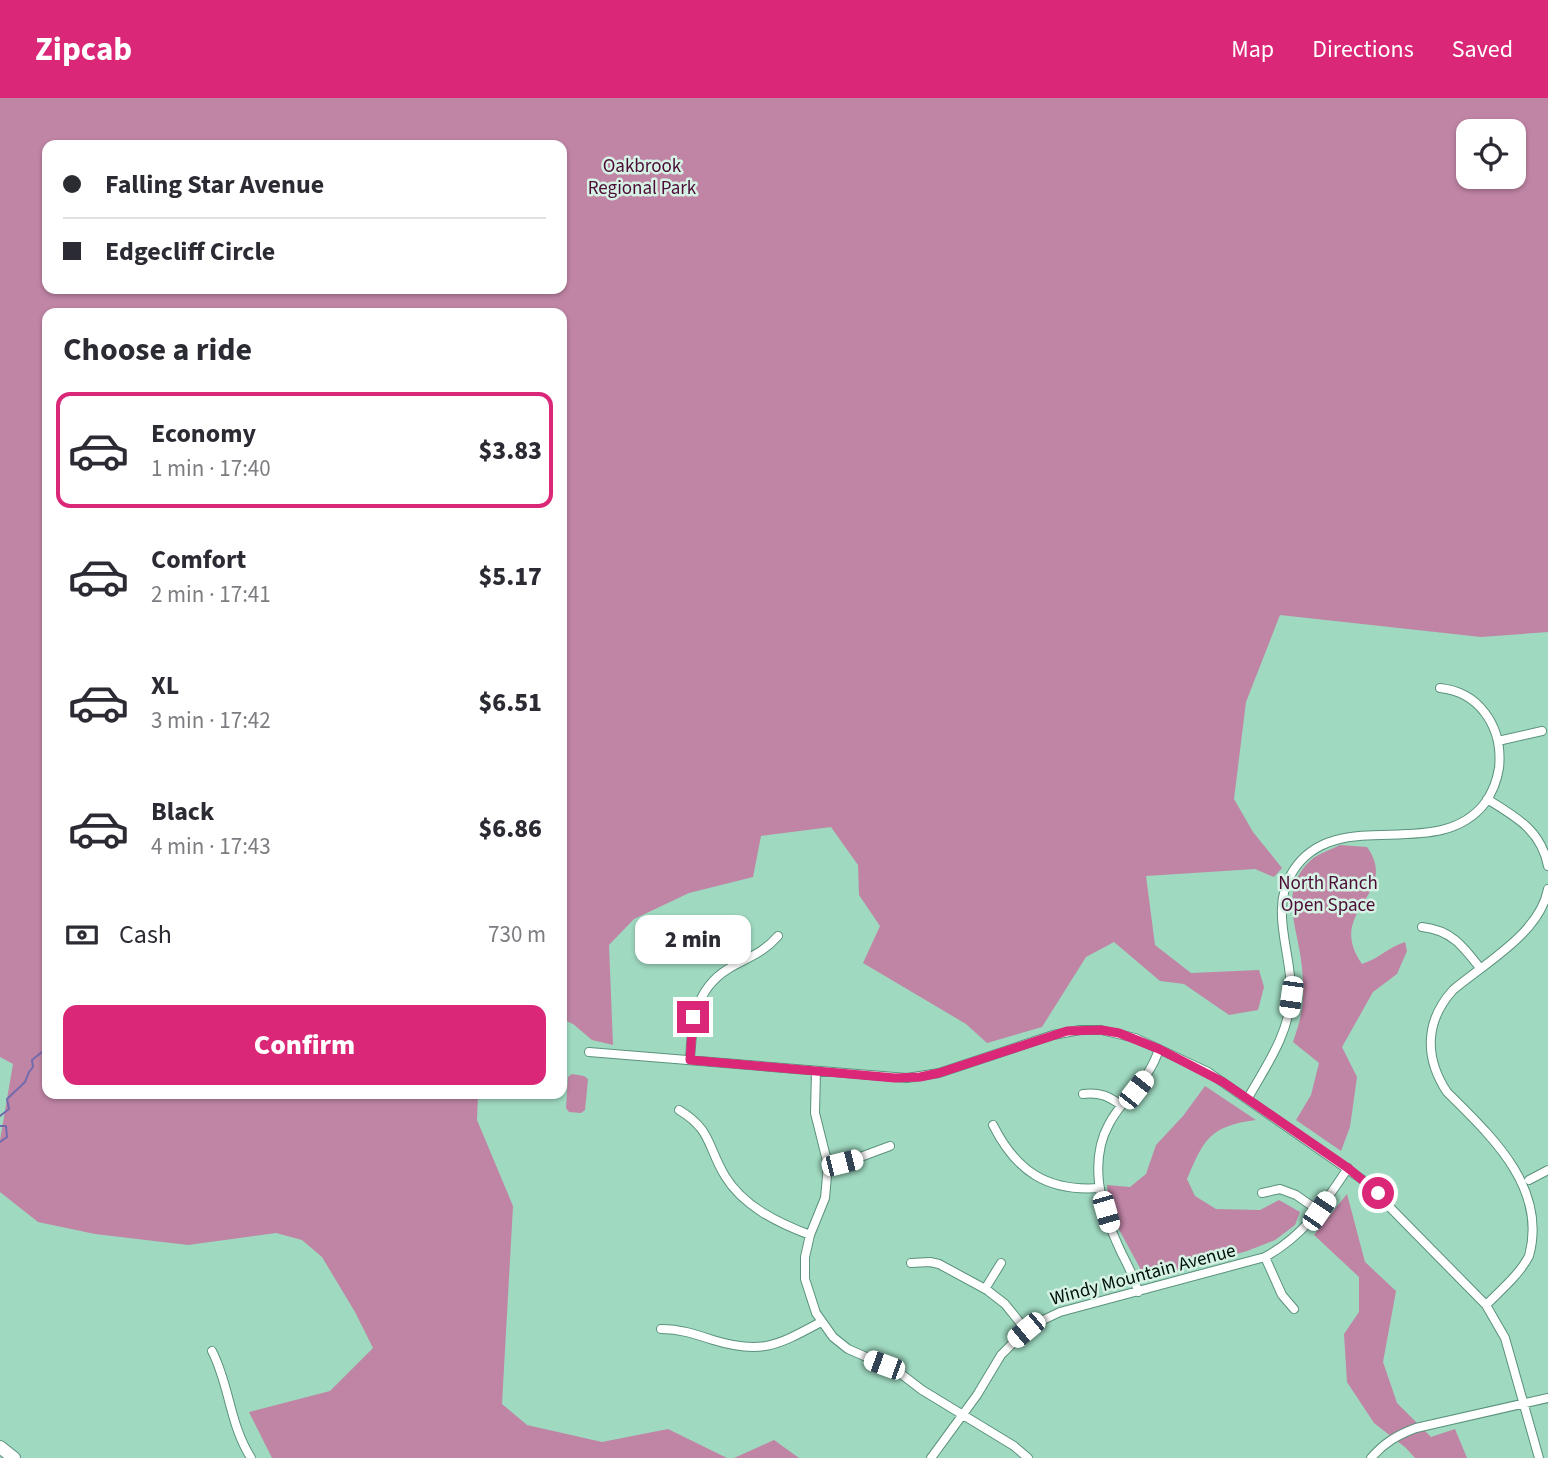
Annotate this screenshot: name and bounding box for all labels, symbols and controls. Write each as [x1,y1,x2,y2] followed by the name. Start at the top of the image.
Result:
[35,26,132,73] text: Zipcab
[1231,32,1274,67] text: Map
[1312,32,1414,67] text: Directions
[1452,32,1513,67] text: Saved
[1456,119,1526,189] map controls
[1456,119,1526,189] button: locate
[588,153,697,202] park label: Oakbrook Regional Park
[105,166,324,203] text: Falling Star Avenue
[105,233,275,270] text: Edgecliff Circle
[63,327,252,373] text: Choose a ride
[151,415,256,452] text: Economy
[67,419,130,482] icon: car
[478,432,542,469] text: $3.83
[151,452,271,485] text: 1 min · 17:40
[151,541,246,578] text: Comfort
[67,545,130,608] icon: car
[478,558,542,595] text: $5.17
[151,578,271,611] text: 2 min · 17:41
[151,667,179,704] text: XL
[67,671,130,734] icon: car
[478,684,542,721] text: $6.51
[151,704,271,737] text: 3 min · 17:42
[151,793,214,830] text: Black
[67,797,130,860] icon: car
[478,810,542,847] text: $6.86
[151,830,271,863] text: 4 min · 17:43
[1278,870,1378,919] park label: North Ranch Open Space
[63,916,101,954] icon: cash
[119,916,172,953] text: Cash
[635,916,751,964] callout: 2 min
[488,918,546,951] text: 730 m
[665,923,721,956] text: 2 min
[1278,975,1305,1019] car
[677,1001,709,1033] route end
[63,1005,546,1085] button: Confirm
[1115,1067,1158,1113] car
[820,1148,865,1178] car
[1362,1177,1394,1209] route start
[1299,1188,1340,1234] car
[1091,1189,1122,1235] car
[1047,1237,1239,1313] street label: Windy Mountain Avenue
[1004,1308,1049,1352] car
[861,1348,908,1382] car

